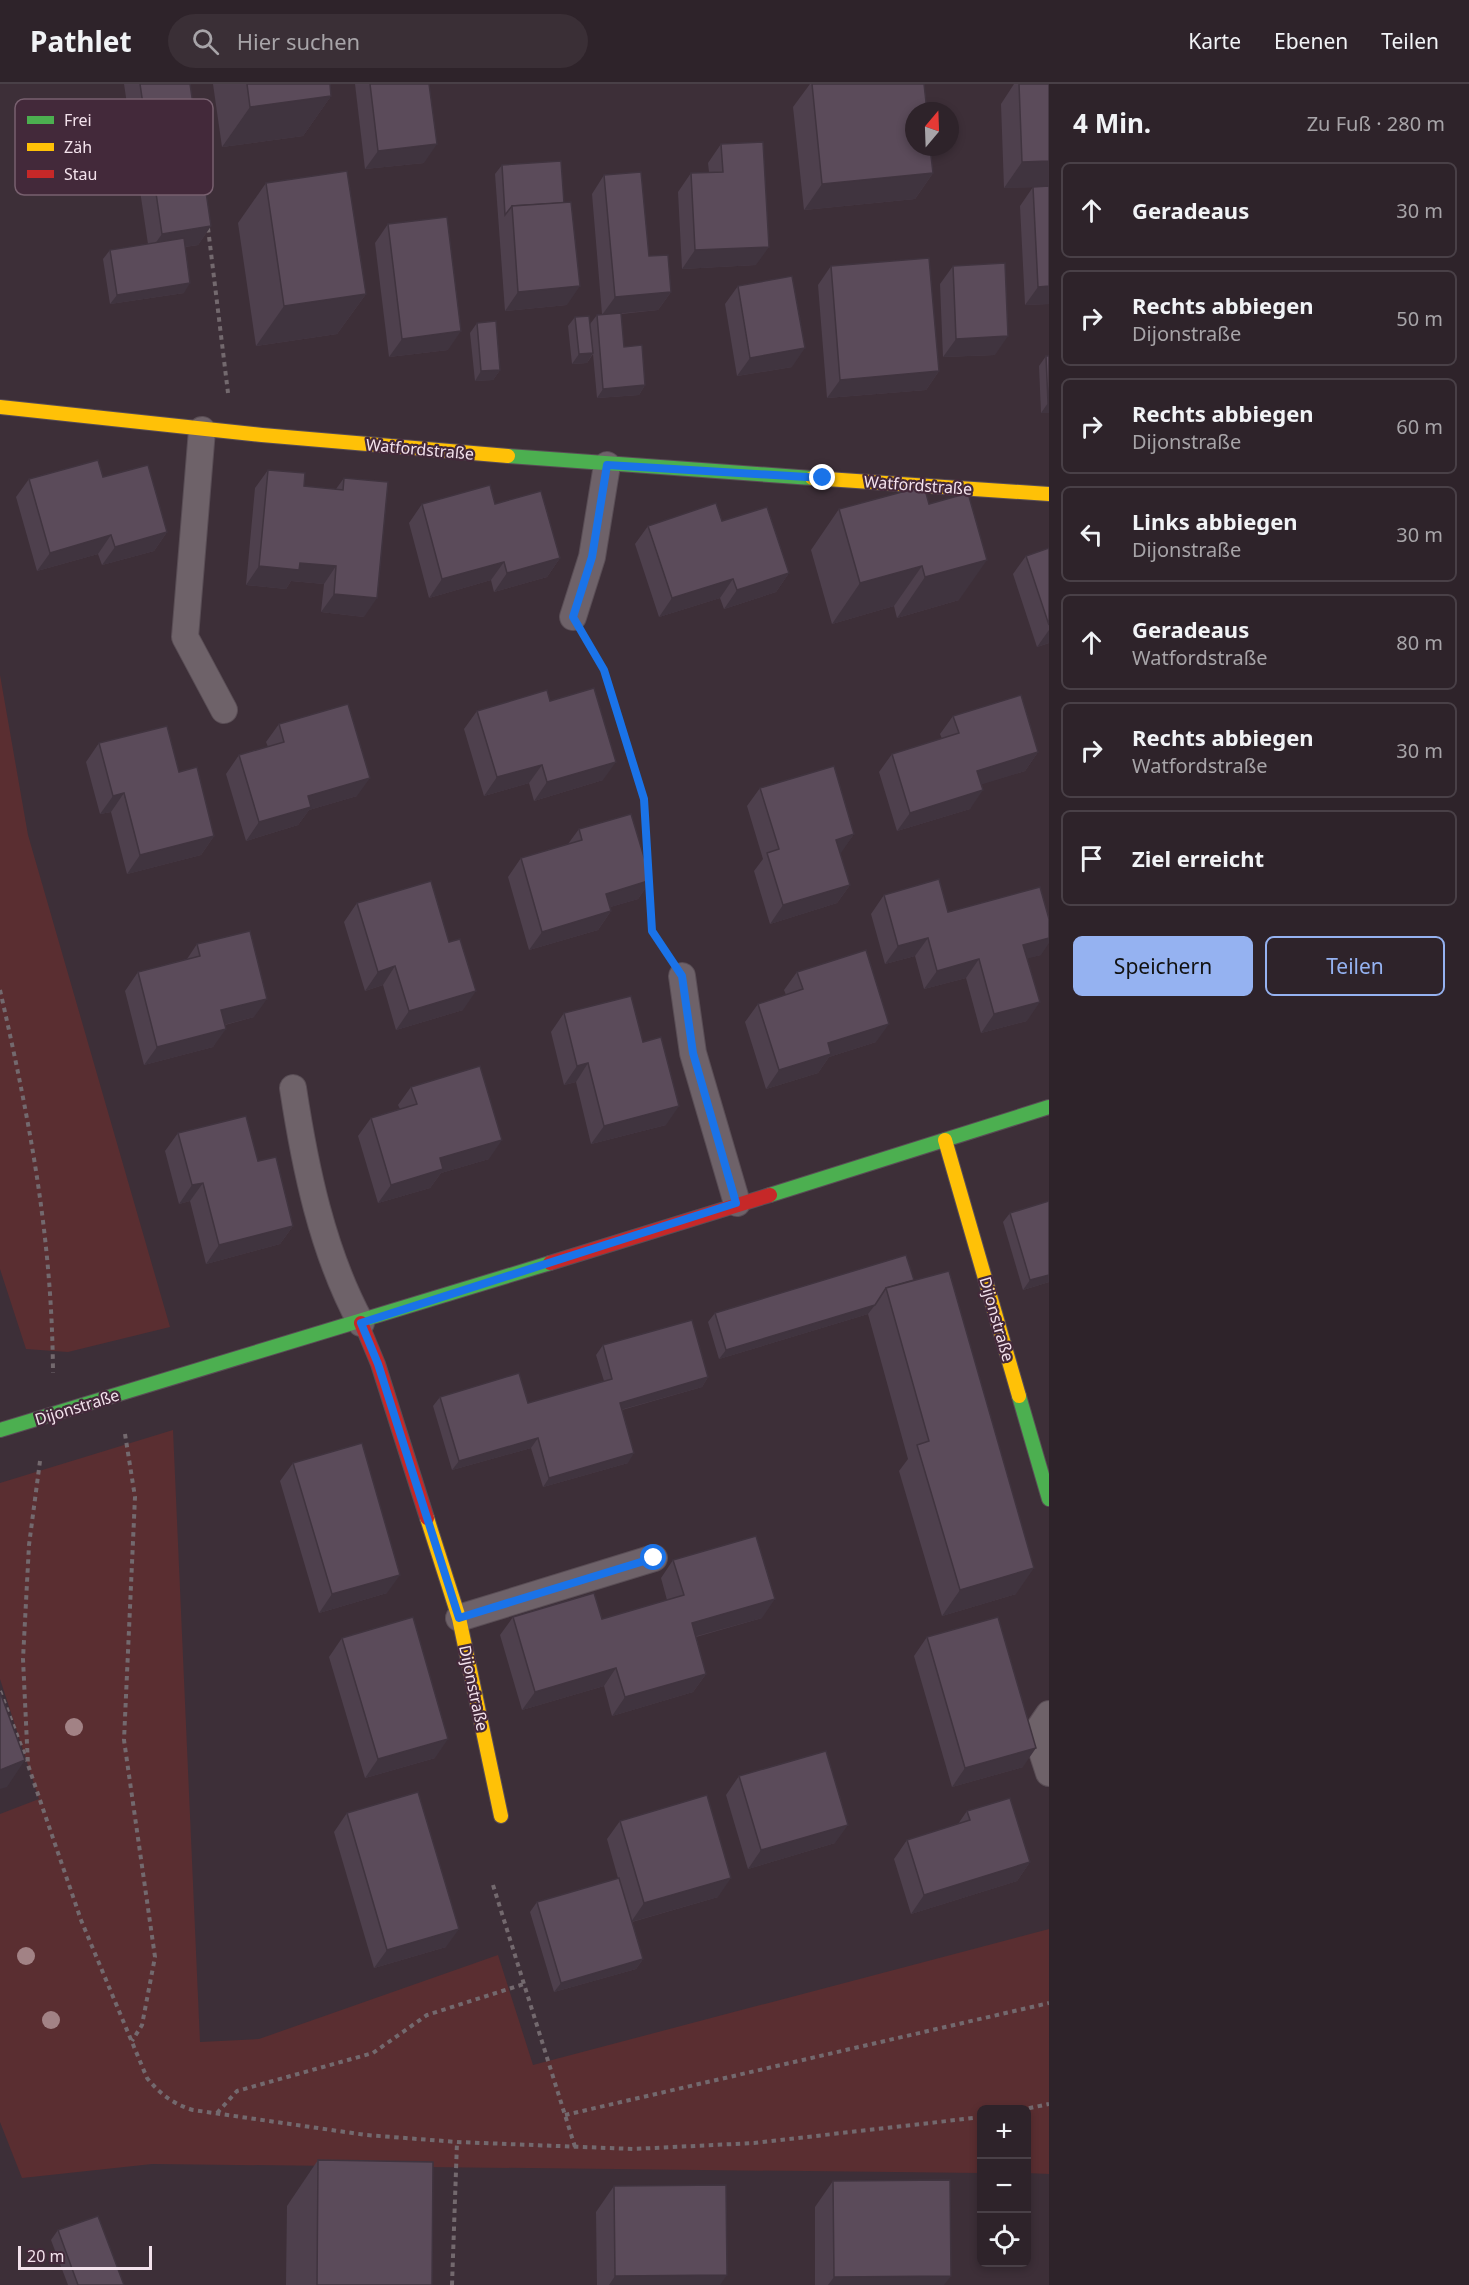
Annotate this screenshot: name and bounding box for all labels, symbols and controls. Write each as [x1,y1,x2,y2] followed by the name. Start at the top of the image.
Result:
[168,14,588,68] search box
[30,22,132,60] text: Pathlet
[189,25,222,58] icon: search
[237,26,360,56] text: Hier suchen
[1188,27,1241,55] text: Karte
[1274,27,1348,55] text: Ebenen
[1381,27,1439,55] text: Teilen
[15,99,213,195] legend
[905,102,959,156] north arrow
[1073,105,1151,141] text: 4 Min.
[64,109,92,131] text: Frei
[1307,110,1445,137] text: Zu Fuß · 280 m
[64,136,92,158] text: Zäh
[64,163,97,185] text: Stau
[1075,194,1108,227] icon: ahead
[1132,195,1249,225] text: Geradeaus
[1396,197,1443,224] text: 30 m
[1132,290,1314,320] text: Rechts abbiegen
[1075,302,1108,335] icon: right
[1396,305,1443,332] text: 50 m
[1132,320,1241,347] text: Dijonstraße
[1132,398,1314,428] text: Rechts abbiegen
[1075,410,1108,443] icon: right
[1396,413,1443,440] text: 60 m
[1132,428,1241,455] text: Dijonstraße
[365,433,475,465] street label: Watfordstraße
[809,464,835,490] route end
[863,470,973,500] street label: Watfordstraße
[1132,506,1298,536] text: Links abbiegen
[1075,518,1108,551] icon: left
[1396,521,1443,548] text: 30 m
[1132,536,1241,563] text: Dijonstraße
[1132,614,1249,644] text: Geradeaus
[1075,626,1108,659] icon: ahead
[1396,629,1443,656] text: 80 m
[1132,644,1268,671] text: Watfordstraße
[1132,722,1314,752] text: Rechts abbiegen
[1075,734,1108,767] icon: right
[1396,737,1443,764] text: 30 m
[1132,752,1268,779] text: Watfordstraße
[1075,842,1108,875] icon: arrive
[1132,843,1264,873] text: Ziel erreicht
[1073,936,1253,996] button: Speichern
[1265,936,1445,996] button: Teilen
[974,1274,1020,1364] street label: Dijonstraße
[32,1384,122,1430] street label: Dijonstraße
[640,1544,666,1570] route start
[454,1643,494,1733] street label: Dijonstraße
[977,2105,1031,2267] map controls
[977,2105,1031,2159] button: +
[977,2159,1031,2213] button: −
[977,2213,1031,2267] button: locate
[18,2243,152,2270] scale bar
[27,2245,64,2267] text: 20 m

